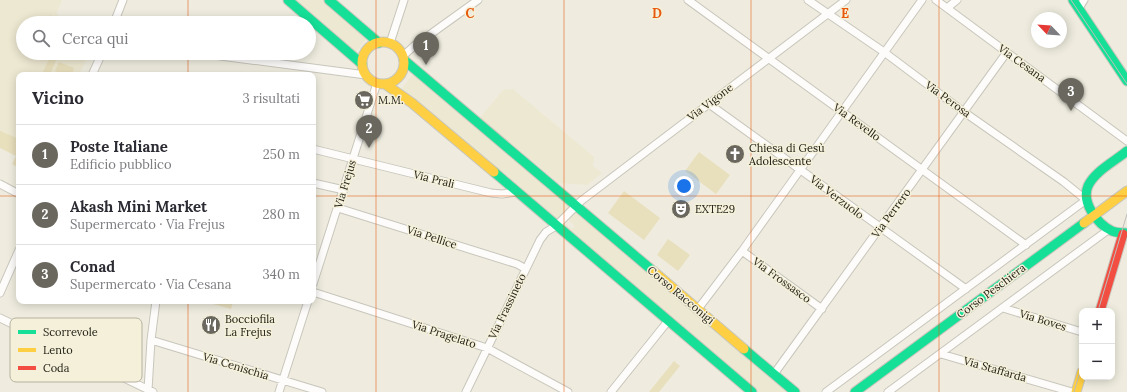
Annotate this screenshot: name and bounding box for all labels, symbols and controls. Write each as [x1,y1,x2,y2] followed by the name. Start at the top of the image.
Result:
[466,5,475,22] text: C
[652,5,662,22] text: D
[841,5,849,22] text: E
[1031,12,1067,48] north arrow
[16,16,316,60] search box
[30,27,52,49] icon: search
[62,29,128,48] text: Cerca qui
[413,32,439,65] pin: 1
[995,40,1049,85] street label: Via Cesana
[922,77,974,120] street label: Via Perosa
[1058,78,1084,111] pin: 3
[683,80,736,124] street label: Via Vigone
[32,87,84,109] text: Vicino
[353,89,375,111] supermarket icon: M.M.
[242,90,300,107] text: 3 risultati
[378,93,404,107] place label: M.M.
[830,99,883,144] street label: Via Revello
[356,115,382,148] pin: 2
[70,137,168,156] text: Poste Italiane
[748,141,825,168] place label: Chiesa di Gesù Adolescente
[724,143,746,165] church icon: Chiesa di Gesù Adolescente
[42,146,48,163] text: 1
[263,146,300,163] text: 250 m
[70,156,172,173] text: Edificio pubblico
[331,158,359,211] street label: Via Frejus
[411,167,456,191] street label: Via Prali
[806,171,867,222] street label: Via Verzuolo
[674,176,694,196] your location
[868,186,914,241] street label: Via Perrero
[70,197,207,216] text: Akash Mini Market
[670,198,692,220] theatre icon: EXTE29
[695,202,735,216] place label: EXTE29
[42,206,48,223] text: 2
[263,206,300,223] text: 280 m
[70,216,225,233] text: Supermercato · Via Frejus
[404,222,459,252] street label: Via Pellice
[749,253,814,306] street label: Via Frossasco
[70,257,115,276] text: Conad
[954,260,1029,321] street label: Corso Peschiera
[645,263,717,327] street label: Corso Racconigi
[41,266,49,283] text: 3
[263,266,300,283] text: 340 m
[485,271,529,342] street label: Via Frassineto
[70,276,231,293] text: Supermercato · Via Cesana
[1017,306,1068,334] street label: Via Boves
[1079,308,1115,380] map controls
[1079,308,1115,344] button: +
[225,312,275,339] place label: Bocciofila La Frejus
[200,314,222,336] restaurant icon: Bocciofila La Frejus
[409,317,478,351] street label: Via Pragelato
[10,318,142,382] legend
[43,325,98,339] text: Scorrevole
[43,343,73,357] text: Lento
[1079,344,1115,380] button: −
[200,349,271,383] street label: Via Cenischia
[961,353,1028,385] street label: Via Staffarda
[43,361,70,375] text: Coda

